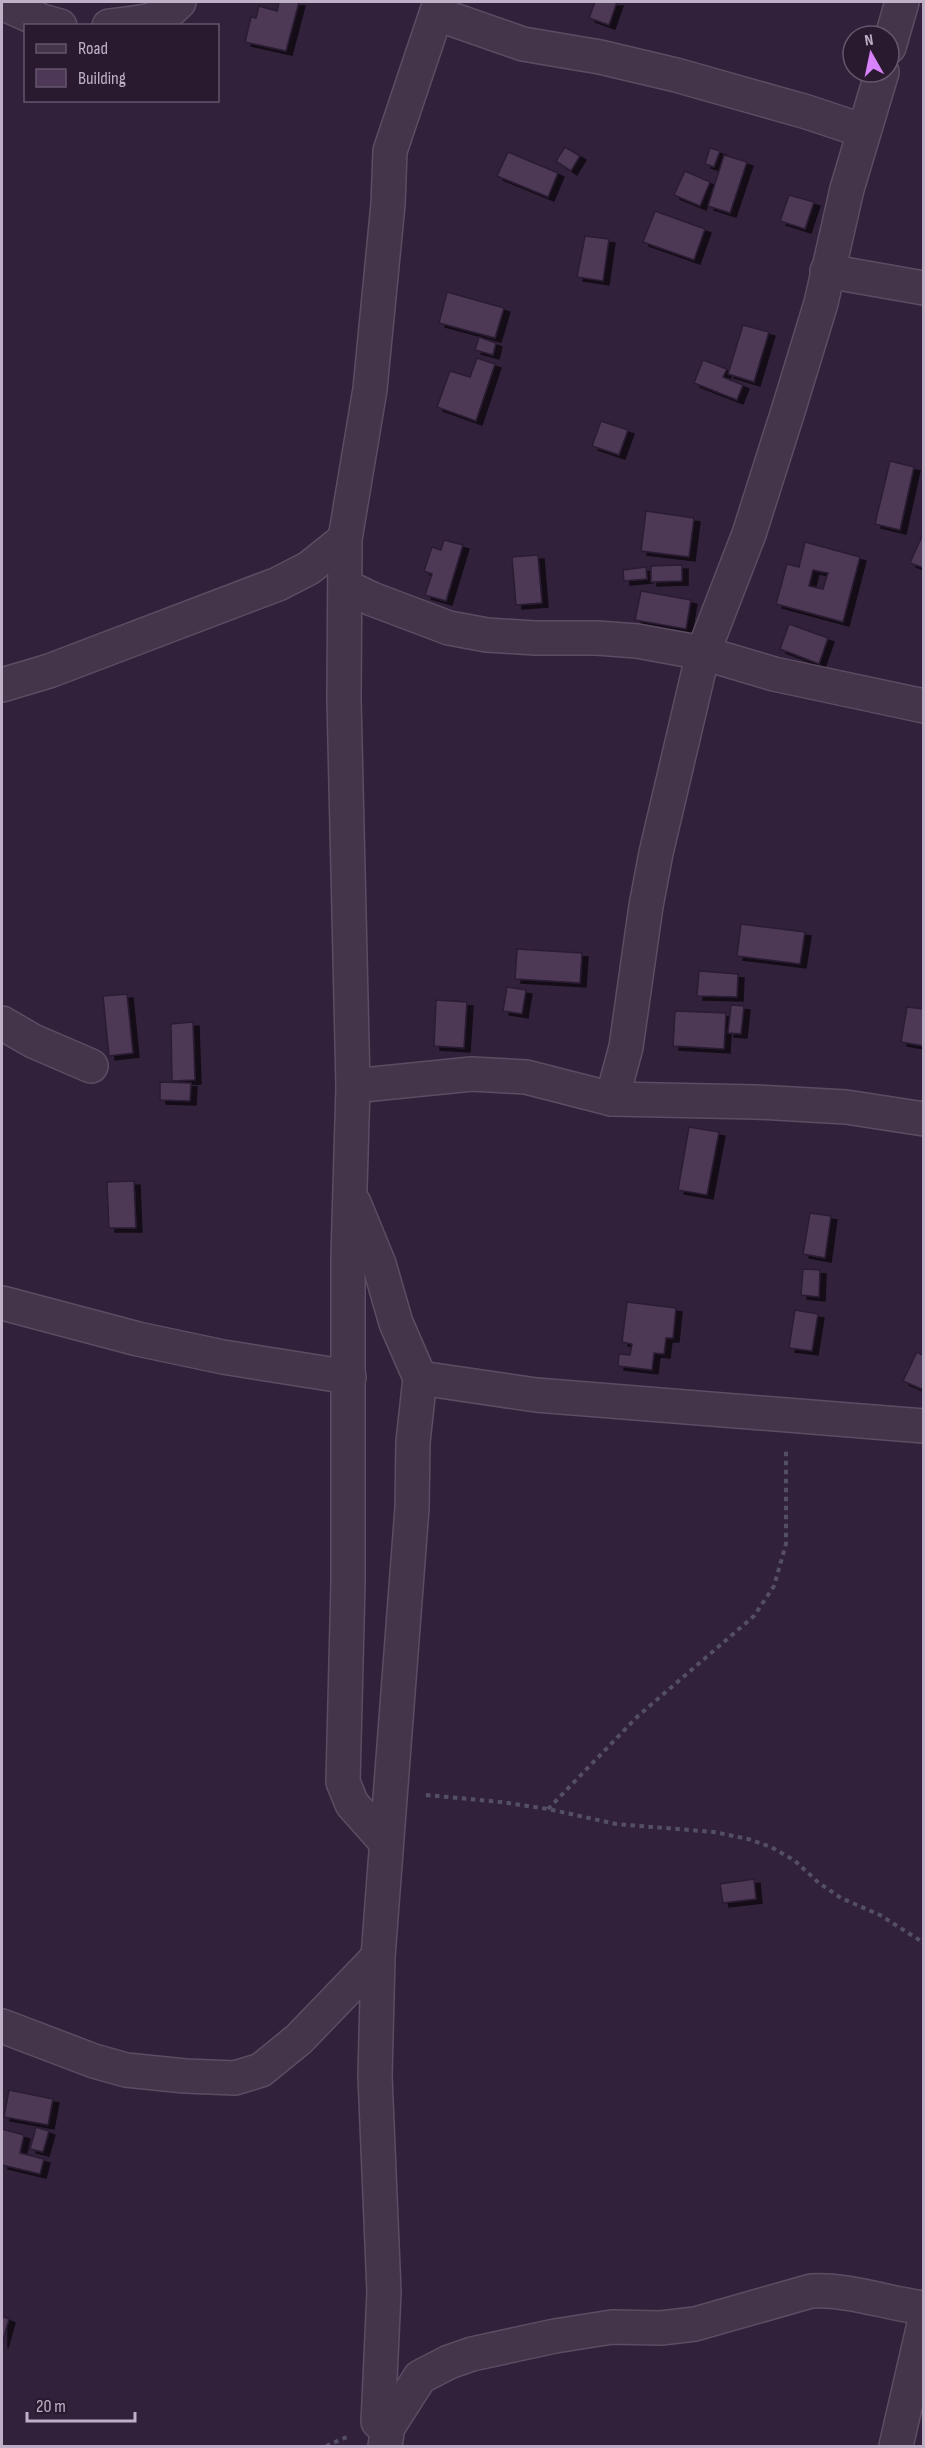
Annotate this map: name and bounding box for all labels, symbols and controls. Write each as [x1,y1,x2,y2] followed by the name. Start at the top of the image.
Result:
[24,24,219,102] legend
[841,24,901,84] north arrow
[863,31,875,51] text: N
[78,38,108,59] text: Road
[78,68,126,89] text: Building
[27,2385,135,2423] scale bar
[36,2396,66,2417] text: 20 m

